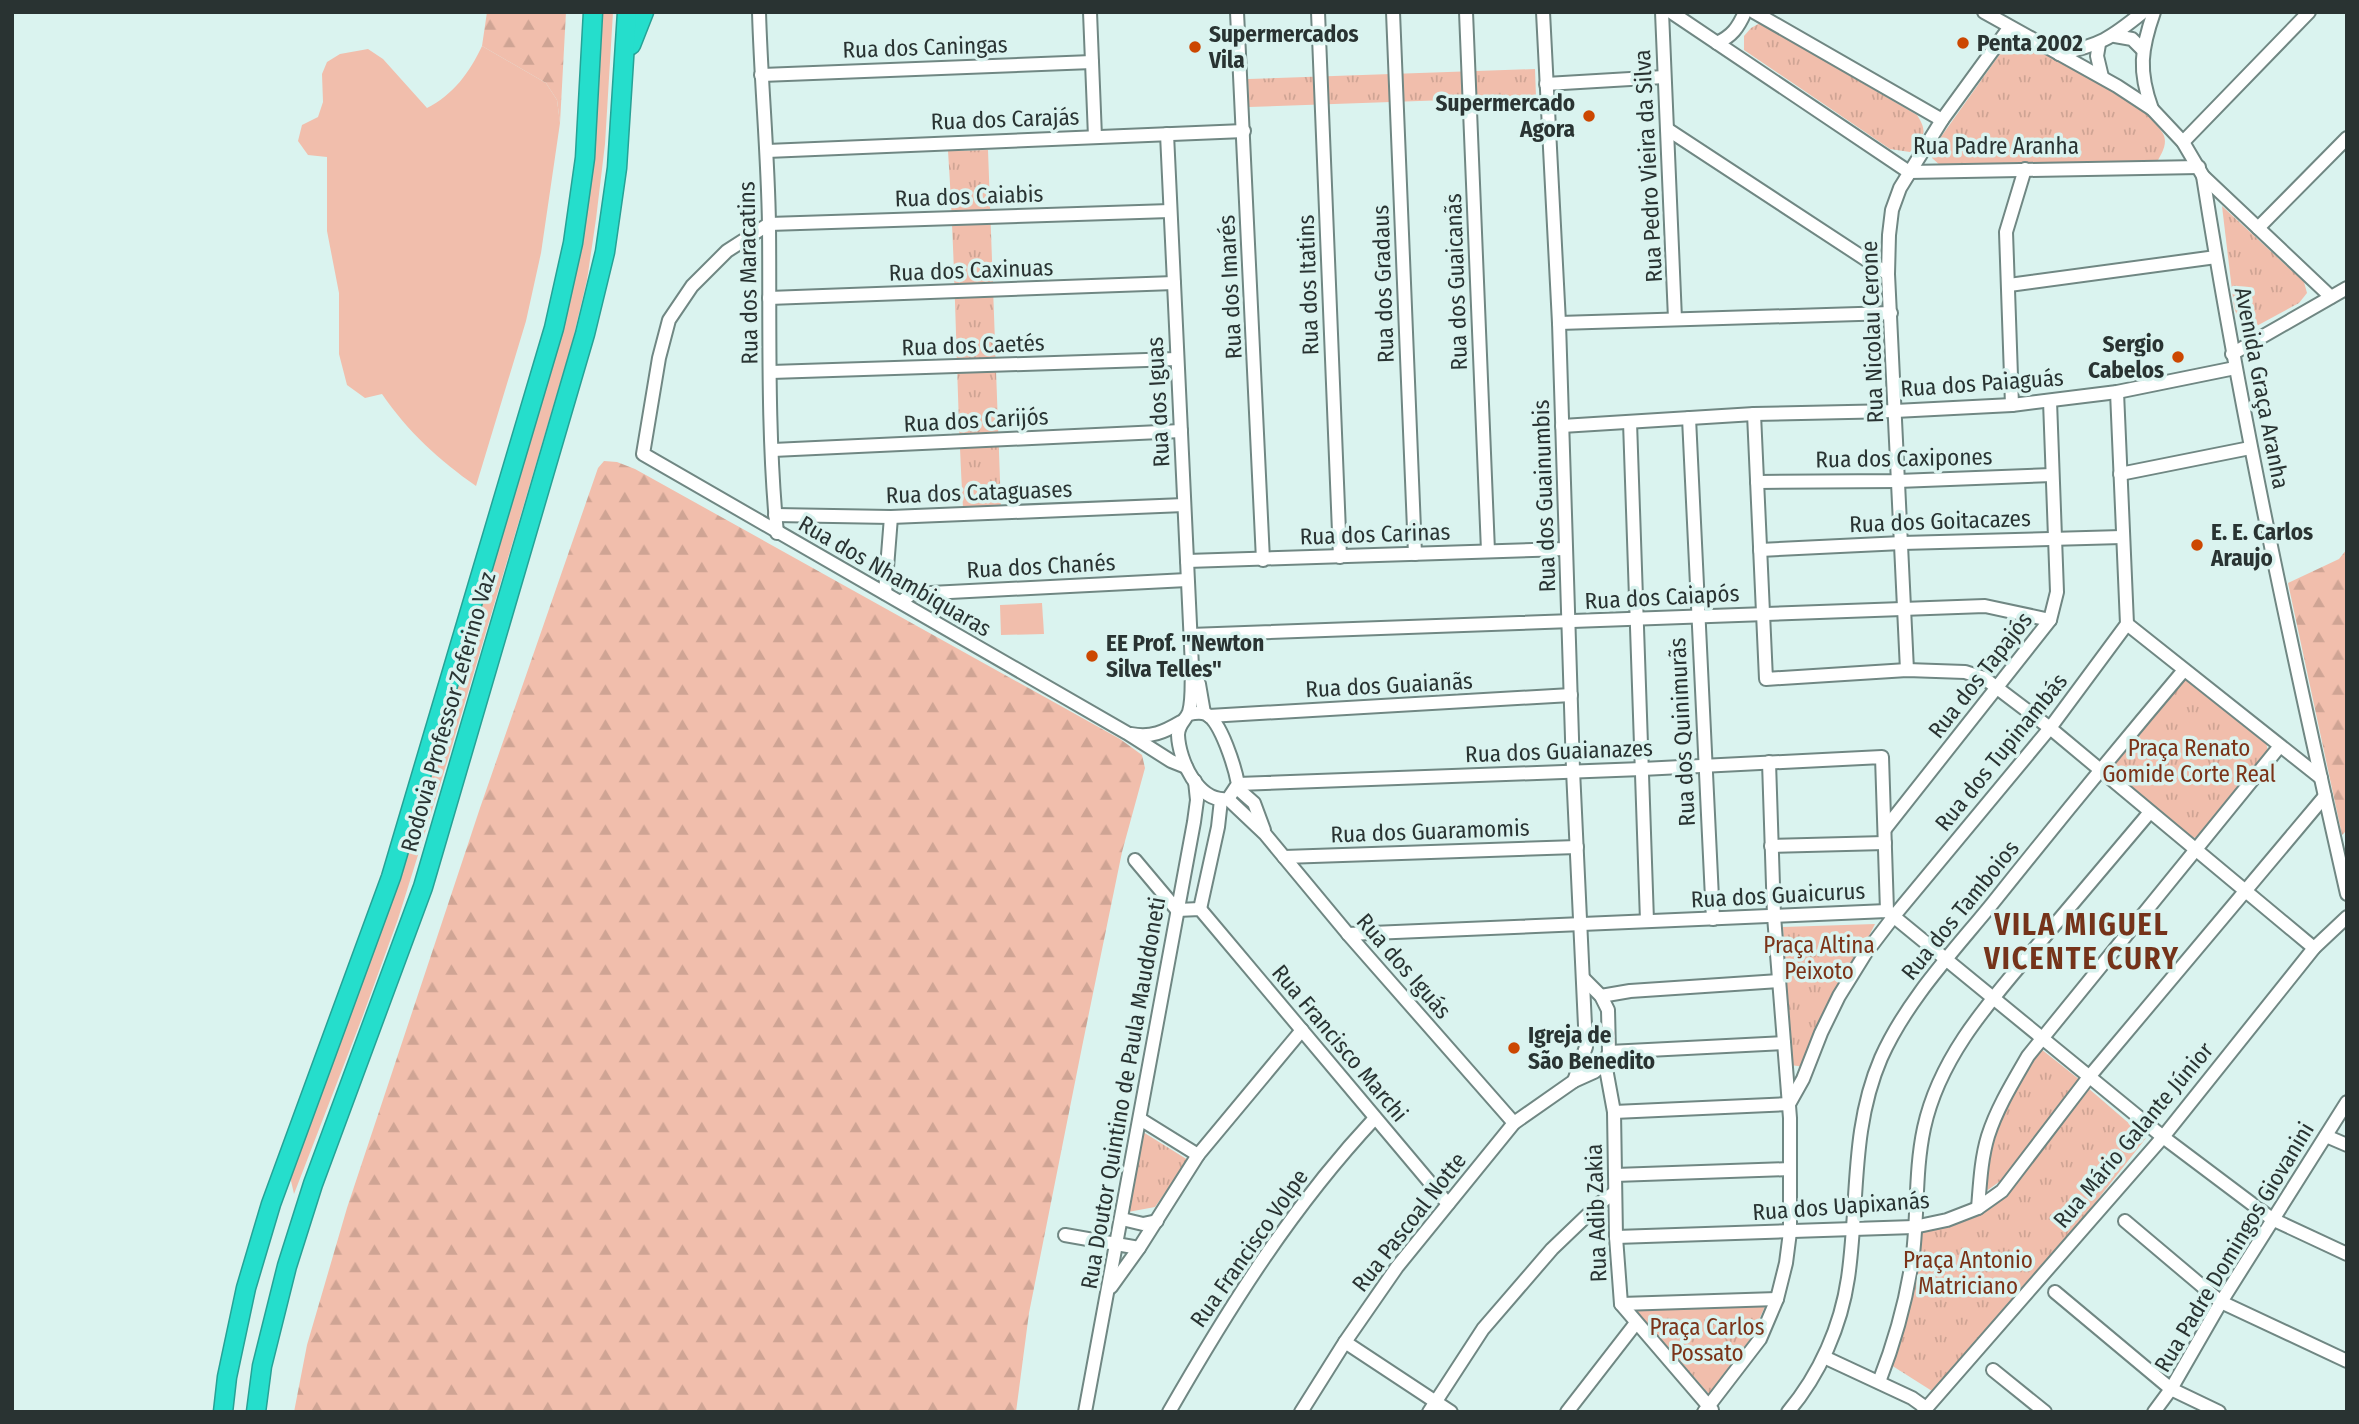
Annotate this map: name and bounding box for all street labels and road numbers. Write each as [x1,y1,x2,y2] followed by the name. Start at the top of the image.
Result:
[842,30,1008,64] street label: Rua dos Caningas
[1628,49,1668,283] street label: Rua Pedro Vieira da Silva
[930,102,1080,136] street label: Rua dos Carajás
[1913,132,2079,160] street label: Rua Padre Aranha
[894,179,1044,213] street label: Rua dos Caiabis
[732,181,764,365] street label: Rua dos Maracatins
[1439,193,1473,371] street label: Rua dos Guaicanãs
[1366,204,1400,363] street label: Rua dos Gradaus
[1212,214,1248,360] street label: Rua dos Imarés
[1292,214,1324,356] street label: Rua dos Itatins
[1855,240,1889,424] street label: Rua Nicolau Cerone
[888,253,1054,287] street label: Rua dos Caxinuas
[2229,285,2295,491] street label: Avenida Graça Aranha
[901,329,1045,361] street label: Rua dos Caetés
[1141,336,1175,468] street label: Rua dos Iguas
[1900,363,2065,403] street label: Rua dos Paiaguás
[1527,399,1561,593] street label: Rua dos Guainumbis
[903,402,1049,438] street label: Rua dos Carijós
[1815,442,1993,474] street label: Rua dos Caxipones
[885,475,1073,509] street label: Rua dos Cataguases
[1849,504,2031,538] street label: Rua dos Goitacazes
[794,509,996,643] street label: Rua dos Nhambiquaras
[1299,517,1451,551] street label: Rua dos Carinas
[966,548,1116,584] street label: Rua dos Chanés
[395,569,501,855] street label: Rodovia Professor Zeferino Vaz
[1584,579,1740,615] street label: Rua dos Caiapós
[1922,606,2038,744] street label: Rua dos Tapajós
[1663,637,1701,827] street label: Rua dos Quinimurãs
[1305,667,1474,703] street label: Rua dos Guaianãs
[1929,667,2073,836] street label: Rua dos Tupinambás
[1465,734,1654,768] street label: Rua dos Guaianazes
[1330,814,1530,848] street label: Rua dos Guaramomis
[1895,834,2025,985] street label: Rua dos Tamboios
[1690,876,1866,914] street label: Rua dos Guaicurus
[1075,895,1171,1291] street label: Rua Doutor Quintino de Paula Mauddoneti
[1351,908,1457,1025] street label: Rua dos Iguás
[1266,959,1414,1127] street label: Rua Francisco Marchi
[2047,1036,2219,1234] street label: Rua Mário Galante Júnior
[2148,1117,2320,1377] street label: Rua Padre Domingos Giovanini
[1580,1143,1612,1283] street label: Rua Adib Zakia
[1346,1147,1472,1297] street label: Rua Pascoal Notte
[1184,1164,1314,1332] street label: Rua Francisco Volpe
[1751,1186,1931,1226] street label: Rua dos Uapixanás

